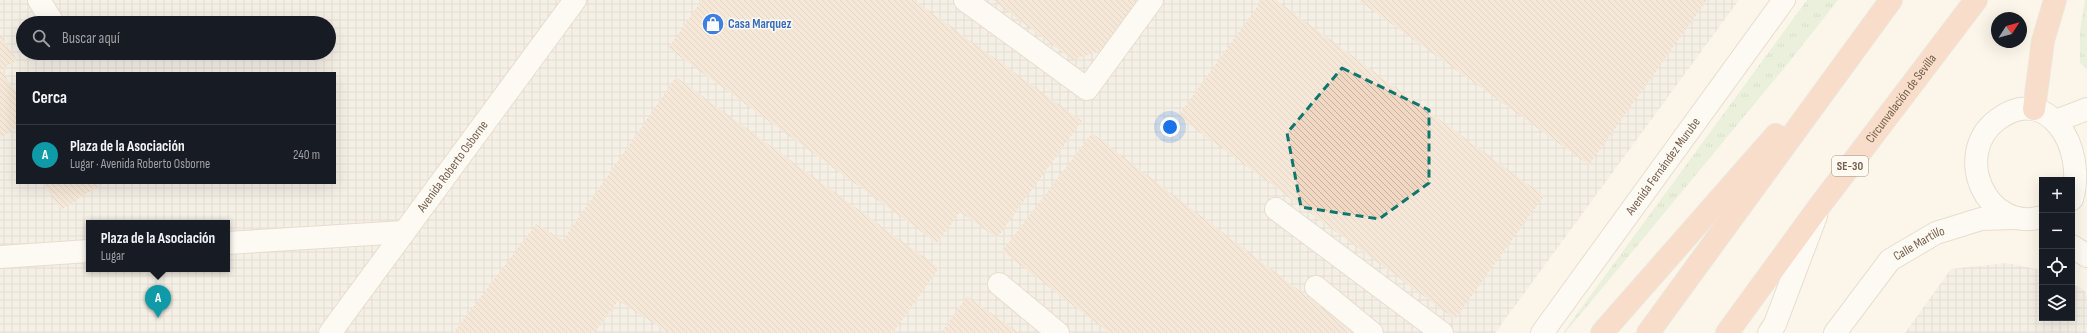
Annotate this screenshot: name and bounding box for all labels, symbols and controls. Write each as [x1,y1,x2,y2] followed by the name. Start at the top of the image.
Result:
[700,11,726,37] shop icon: Casa Marquez
[1991,12,2027,48] north arrow
[16,16,336,60] search box
[728,16,792,32] place label: Casa Marquez
[30,27,52,49] icon: search
[62,29,120,48] text: Buscar aquí
[1862,51,1940,146] street label: Circunvalación de Sevilla
[32,88,67,108] text: Cerca
[1622,115,1704,219] street label: Avenida Fernández Murube
[413,117,492,216] street label: Avenida Roberto Osborne
[1160,117,1180,137] your location
[70,137,185,156] text: Plaza de la Asociación
[42,147,48,163] text: A
[293,147,320,163] text: 240 m
[70,156,210,172] text: Lugar · Avenida Roberto Osborne
[1832,156,1868,176] road number: SE-30
[2039,177,2075,321] map controls
[2039,177,2075,213] button: +
[2039,213,2075,249] button: −
[86,220,230,272] popup
[1891,223,1947,264] street label: Calle Martillo
[101,229,215,248] text: Plaza de la Asociación
[101,248,125,264] text: Lugar
[2039,249,2075,285] button: locate
[145,285,171,318] pin: A
[2039,285,2075,321] button: layers

